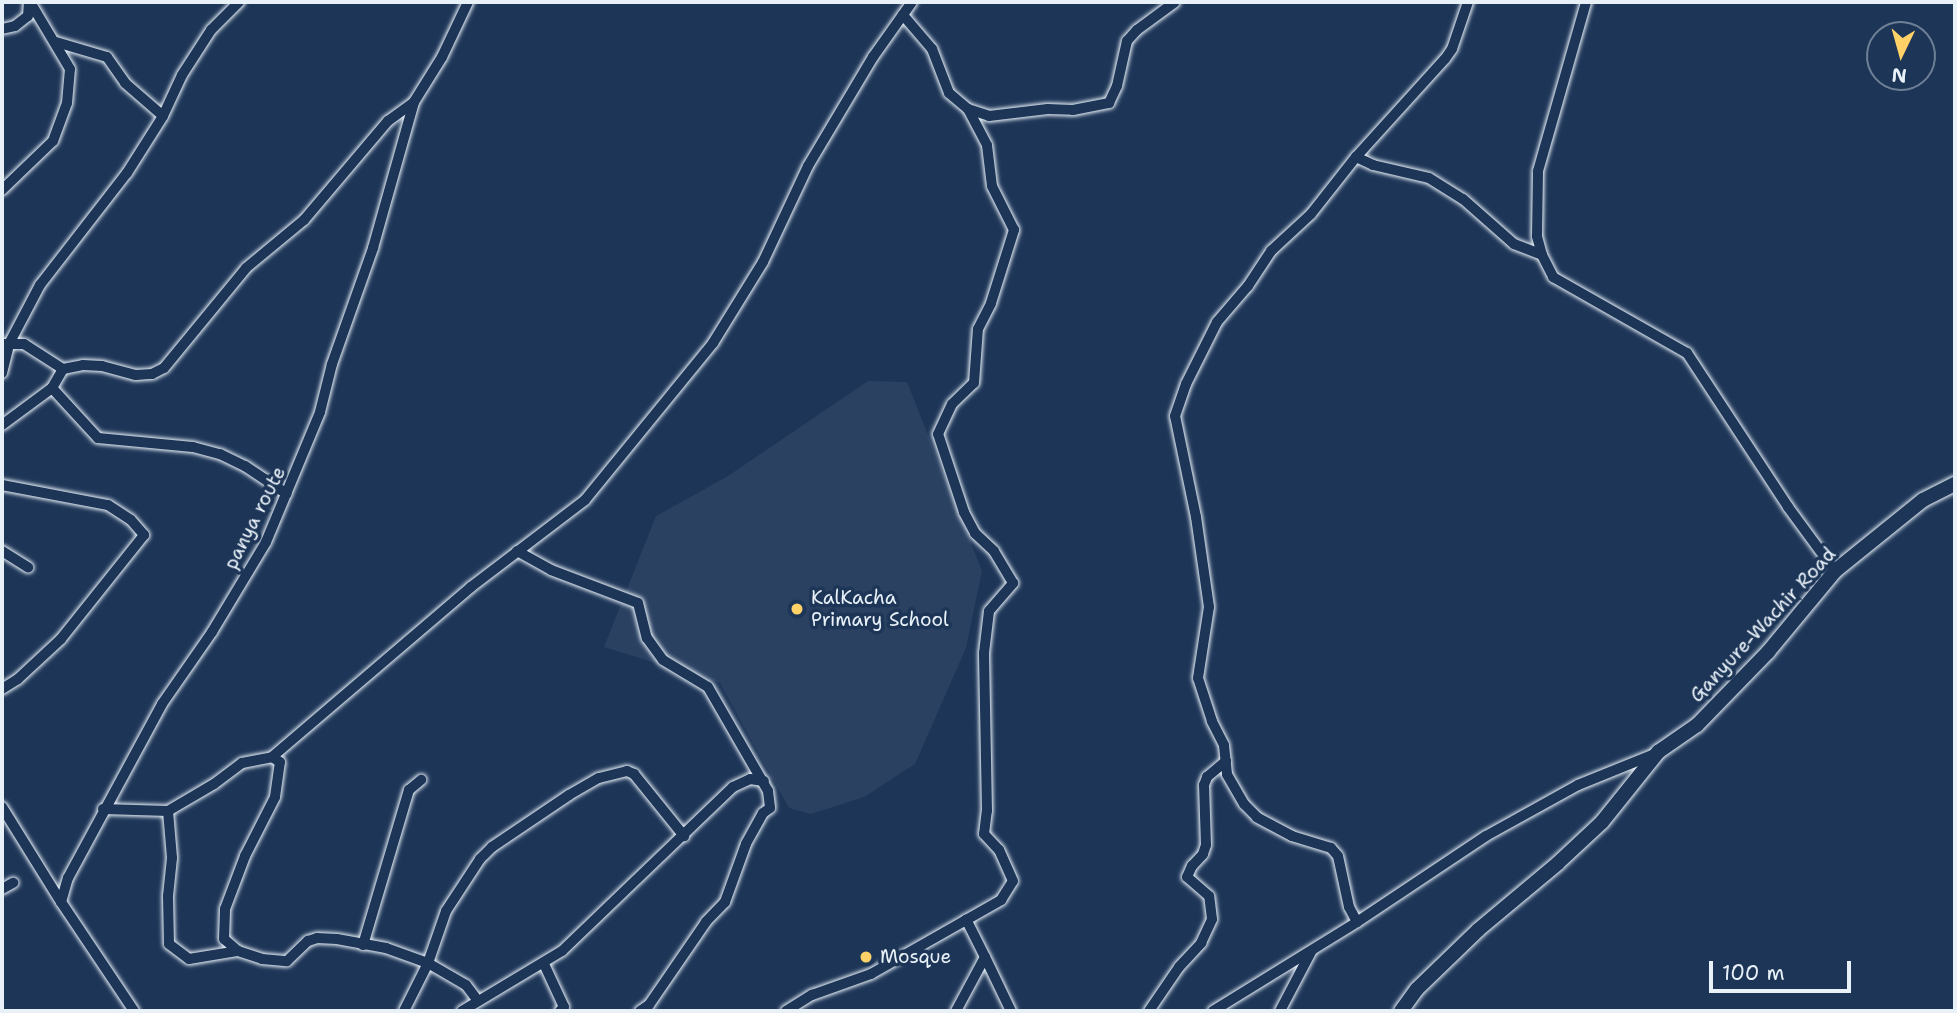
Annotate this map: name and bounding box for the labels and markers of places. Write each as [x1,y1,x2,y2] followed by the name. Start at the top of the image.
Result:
[811,587,949,631] place label: KalKacha Primary School
[789,601,805,617] marker: KalKacha Primary School
[880,946,951,968] place label: Mosque
[858,949,874,965] marker: Mosque

